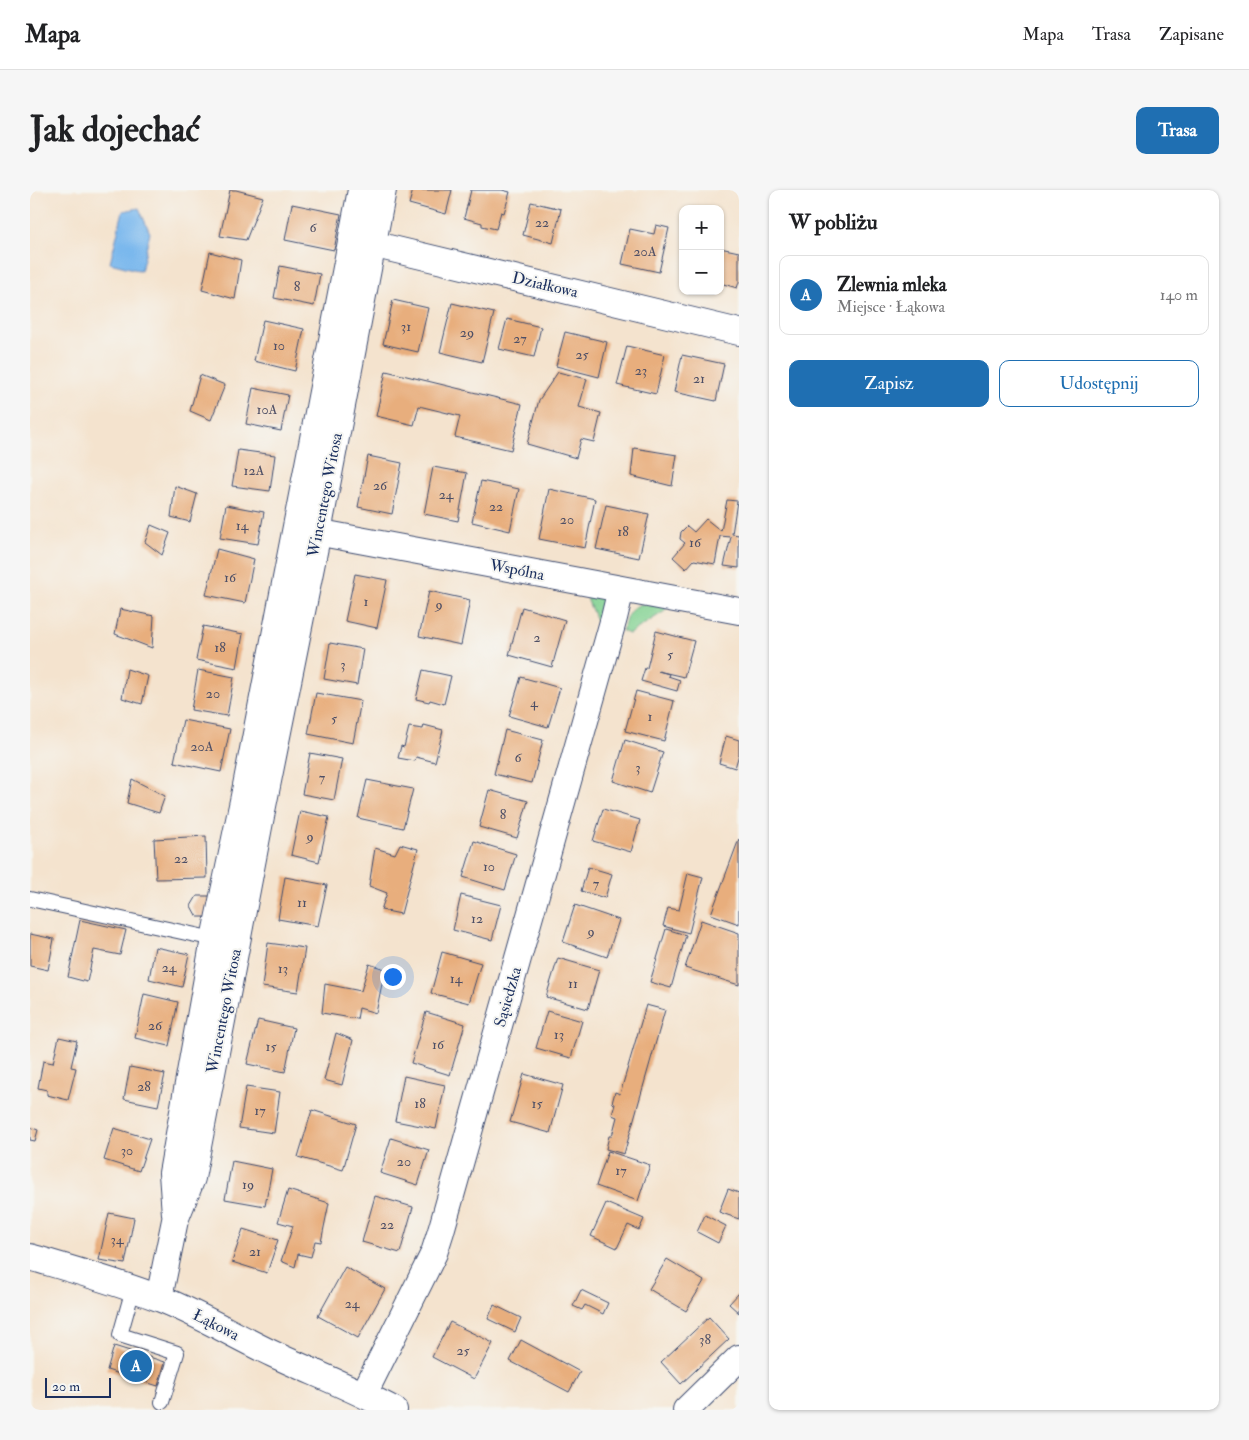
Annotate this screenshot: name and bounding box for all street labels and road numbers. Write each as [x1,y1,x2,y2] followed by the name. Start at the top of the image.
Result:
[510,268,580,302] street label: Działkowa
[303,431,347,560] street label: Wincentego Witosa
[487,555,546,586] street label: Wspólna
[202,947,246,1076] street label: Wincentego Witosa
[490,964,526,1029] street label: Sąsiedzka
[189,1305,243,1345] street label: Łąkowa

